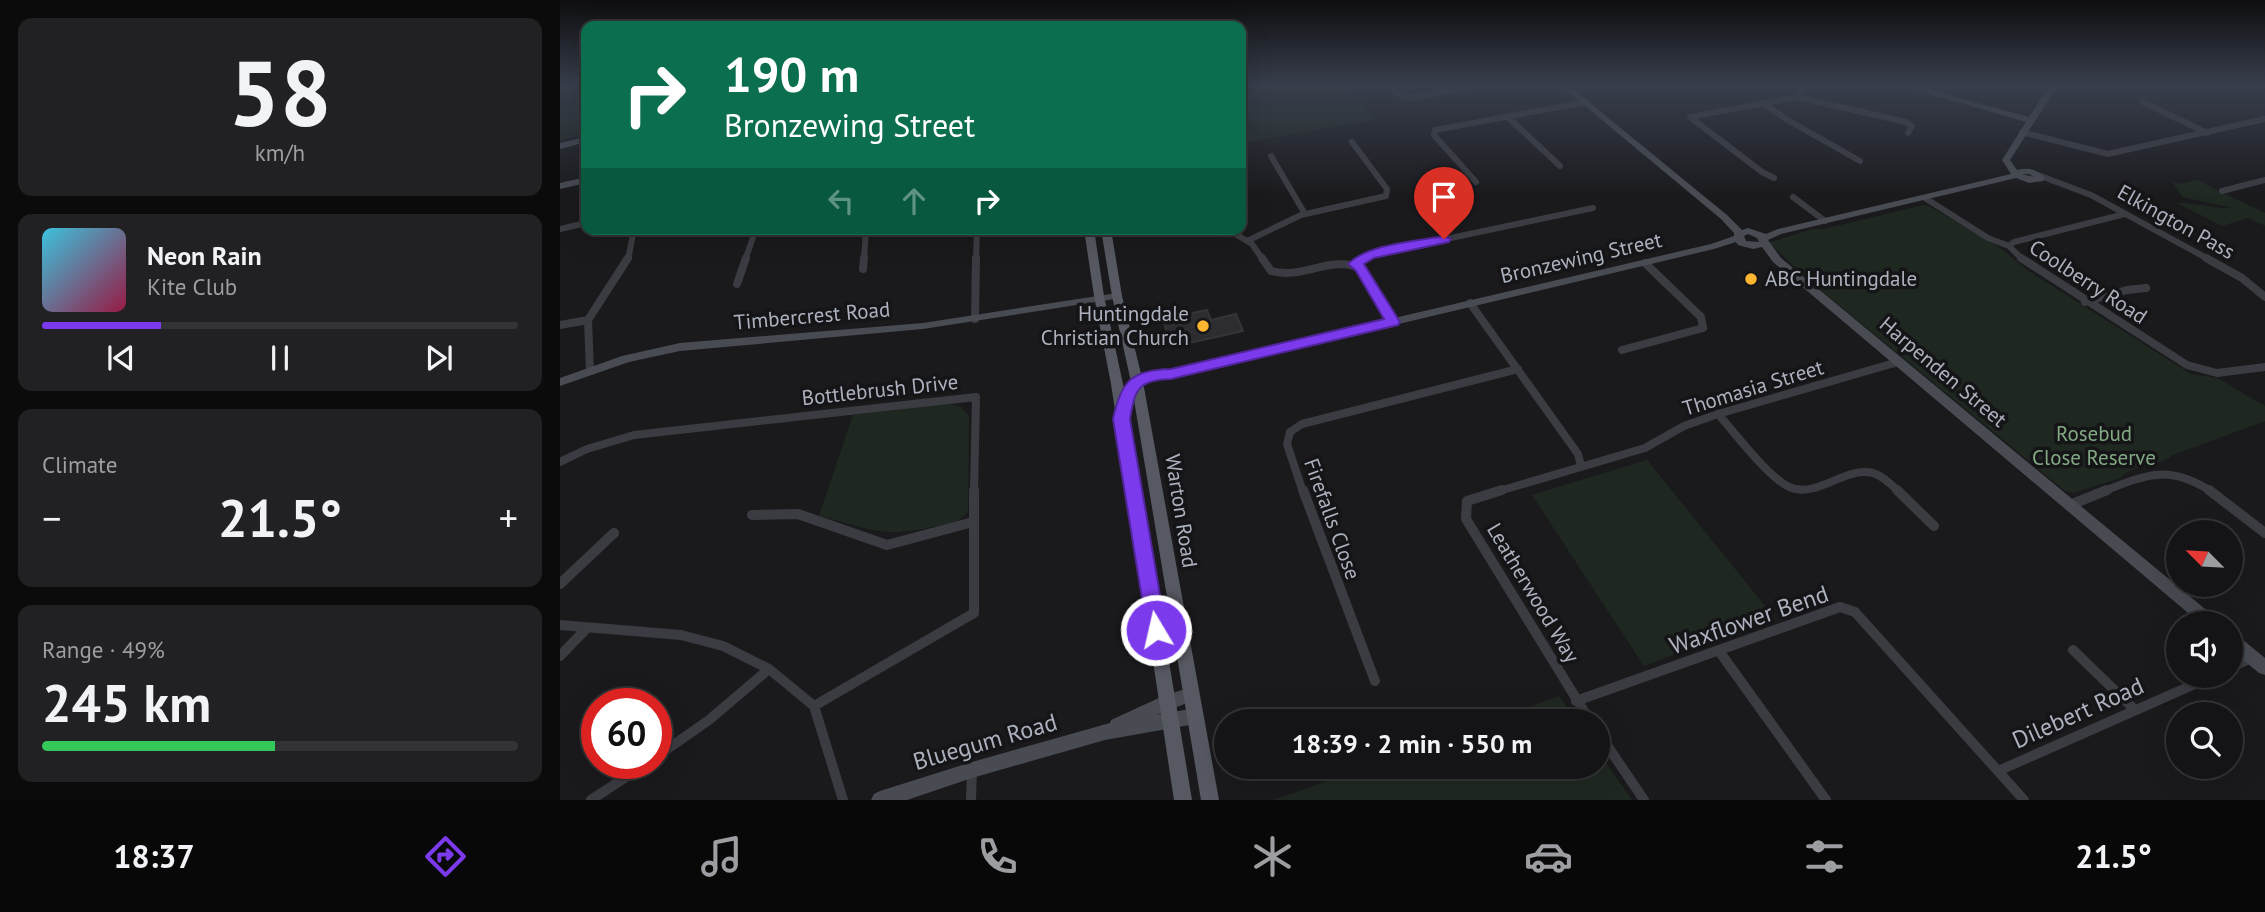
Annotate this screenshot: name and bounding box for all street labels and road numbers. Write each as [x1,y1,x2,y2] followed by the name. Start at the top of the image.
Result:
[2113,178,2240,265] street label: Elkington Pass
[1498,226,1664,289] street label: Bronzewing Street
[2024,233,2152,330] street label: Coolberry Road
[733,295,891,336] street label: Timbercrest Road
[1874,311,2012,433] street label: Harpenden Street
[1679,353,1827,422] street label: Thomasia Street
[800,368,960,411] street label: Bottlebrush Drive
[1159,452,1204,570] street label: Warton Road
[1298,455,1367,583] street label: Firefalls Close
[1481,518,1586,668] street label: Leatherwood Way
[1665,578,1832,661] street label: Waxflower Bend
[2007,670,2148,755] street label: Dilebert Road
[909,706,1060,777] street label: Bluegum Road

